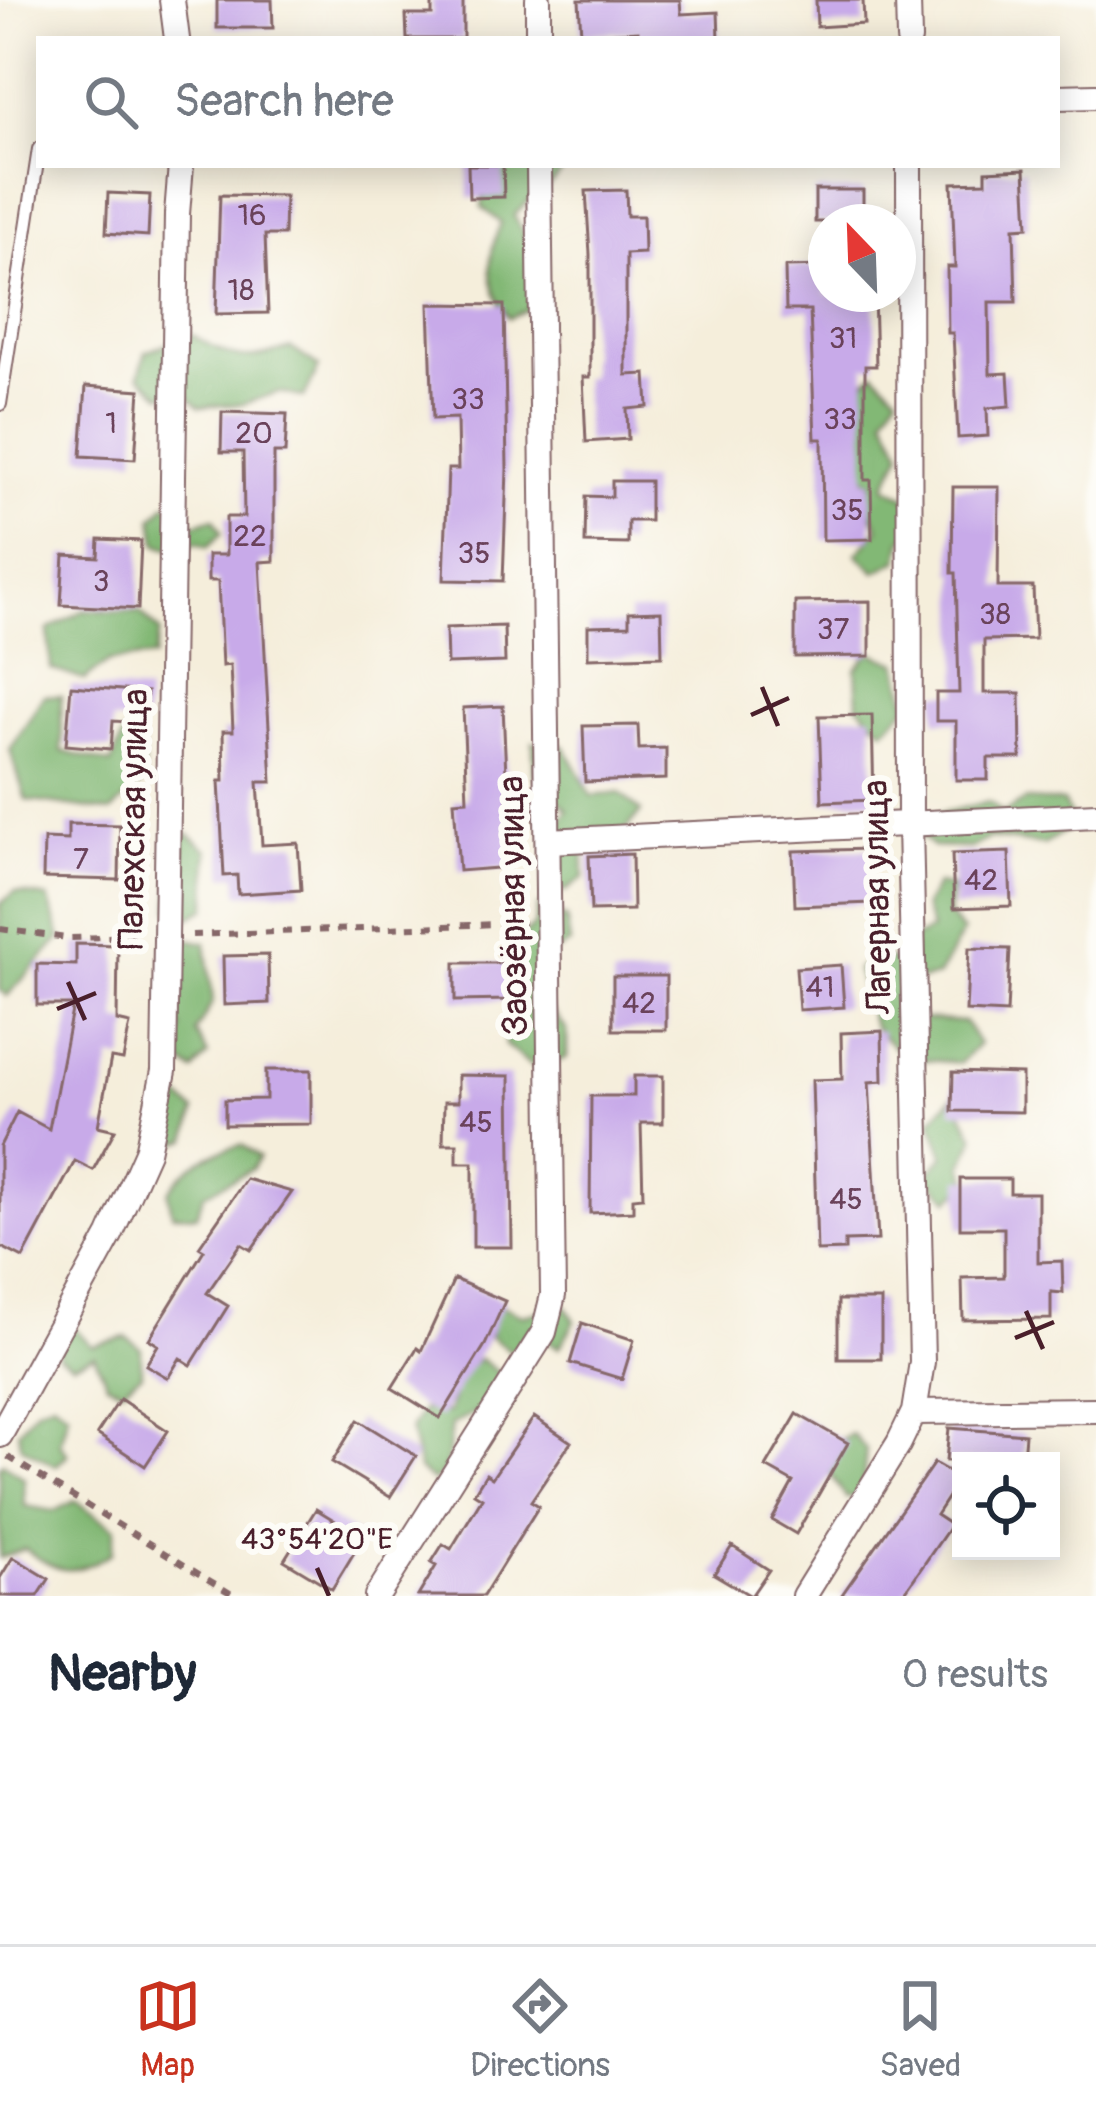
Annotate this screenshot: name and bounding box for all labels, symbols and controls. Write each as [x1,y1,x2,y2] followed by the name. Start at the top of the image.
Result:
[36,36,1060,168] search box
[78,69,144,135] icon: search
[174,74,394,130] text: Search here
[237,197,267,234] house number: 16
[808,204,916,312] north arrow
[228,272,254,309] house number: 18
[829,320,857,357] house number: 31
[451,381,485,418] house number: 33
[823,401,857,438] house number: 33
[105,405,117,442] house number: 1
[235,415,273,452] house number: 20
[831,492,864,529] house number: 35
[233,518,267,555] house number: 22
[458,535,491,572] house number: 35
[93,563,109,600] house number: 3
[979,596,1011,633] house number: 38
[817,611,849,648] house number: 37
[109,688,158,950] street label: Палехская улица
[489,775,538,1037] street label: Заозёрная улица
[853,779,902,1016] street label: Лагерная улица
[73,841,89,878] house number: 7
[964,862,998,899] house number: 42
[805,969,835,1006] house number: 41
[622,985,656,1022] house number: 42
[459,1104,493,1141] house number: 45
[829,1181,863,1218] house number: 45
[952,1452,1060,1560] map controls
[952,1452,1060,1560] button: locate
[241,1521,393,1558] text: 43°54'20"E
[48,1642,196,1706] text: Nearby
[902,1650,1048,1699] text: 0 results
[135,1973,201,2086] tab: Map
[470,1973,610,2086] tab: Directions
[879,1973,961,2086] tab: Saved

